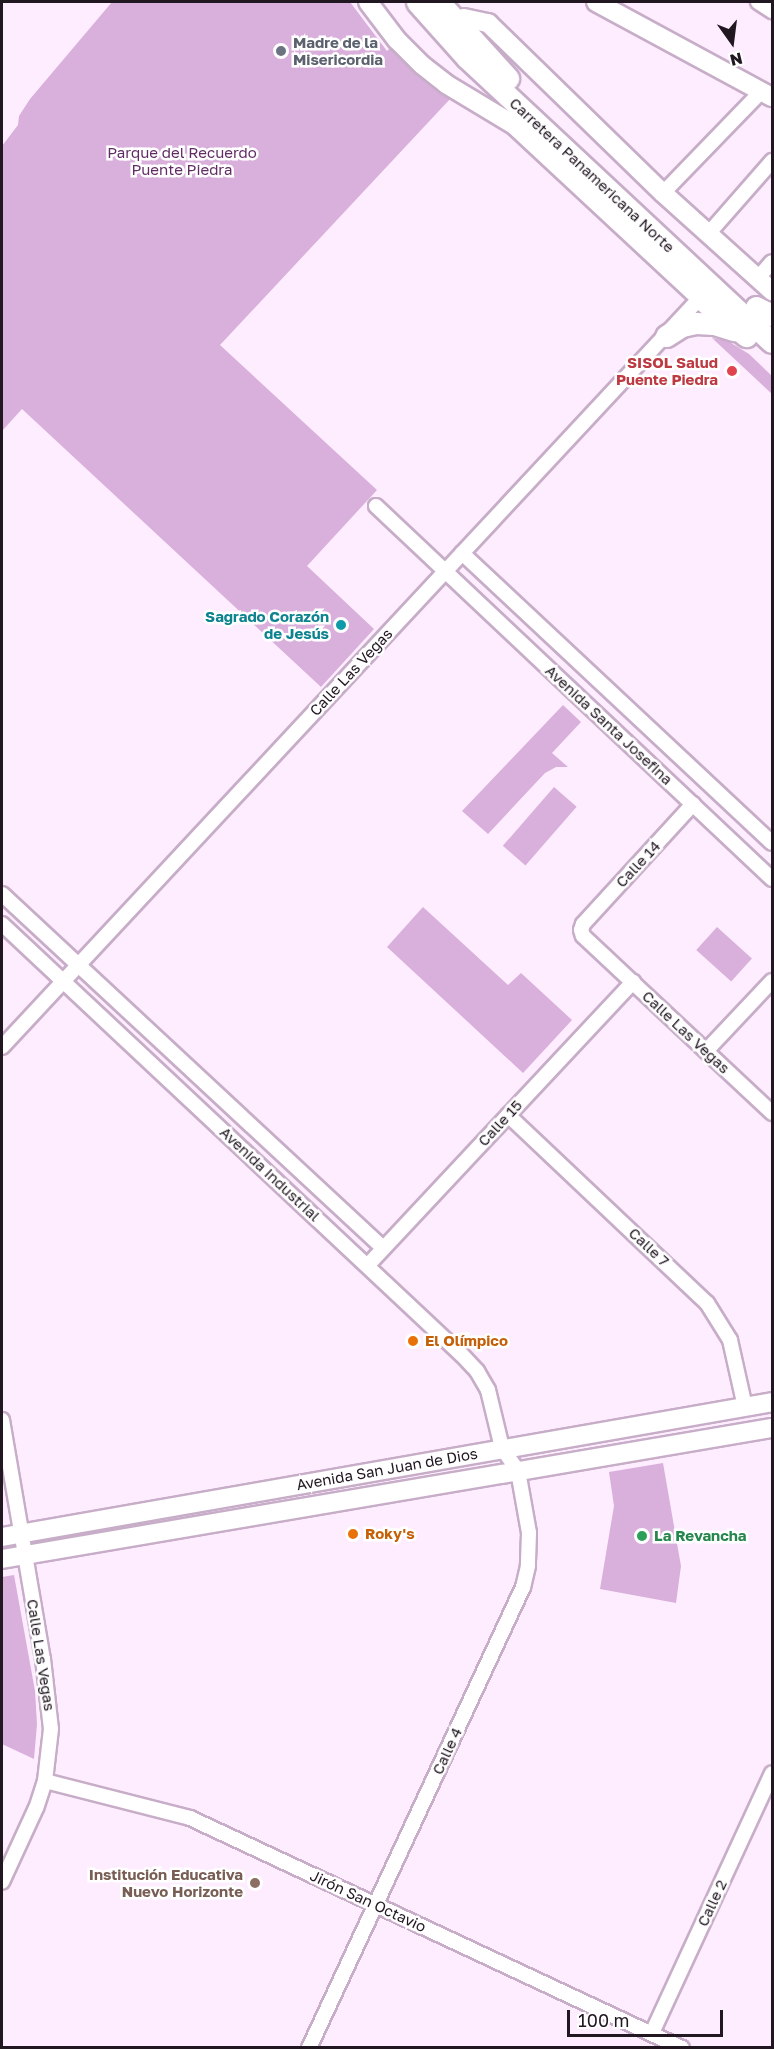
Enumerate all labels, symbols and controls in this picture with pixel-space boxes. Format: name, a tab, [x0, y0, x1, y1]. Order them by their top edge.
north arrow	[702, 12, 762, 72]
place label: Madre de la Misericordia	[293, 33, 383, 68]
marker: Madre de la Misericordia	[274, 44, 288, 58]
text: N	[728, 48, 745, 71]
street label: Carretera Panamericana Norte	[506, 94, 678, 256]
park label: Parque del Recuerdo Puente Piedra	[107, 143, 257, 178]
place label: SISOL Salud Puente Piedra	[616, 353, 718, 388]
marker: SISOL Salud Puente Piedra	[723, 362, 741, 380]
place label: Sagrado Corazón de Jesús	[205, 607, 329, 642]
marker: Sagrado Corazón de Jesús	[334, 618, 348, 632]
street label: Calle Las Vegas	[306, 625, 396, 719]
street label: Avenida Santa Josefina	[542, 661, 676, 789]
street label: Calle 14	[612, 837, 664, 891]
street label: Calle Las Vegas	[639, 987, 733, 1077]
street label: Calle 15	[474, 1096, 526, 1150]
street label: Avenida Industrial	[216, 1123, 324, 1225]
street label: Calle 7	[625, 1224, 673, 1270]
place label: El Olímpico	[425, 1332, 508, 1350]
marker: El Olímpico	[406, 1334, 420, 1348]
street label: Avenida San Juan de Dios	[295, 1444, 479, 1494]
place label: Roky's	[365, 1525, 415, 1543]
marker: Roky's	[346, 1527, 360, 1541]
place label: La Revancha	[654, 1527, 747, 1545]
marker: La Revancha	[635, 1529, 649, 1543]
street label: Calle Las Vegas	[23, 1598, 59, 1712]
street label: Calle 4	[428, 1725, 466, 1777]
place label: Institución Educativa Nuevo Horizonte	[89, 1865, 243, 1900]
street label: Jirón San Octavio	[307, 1866, 429, 1936]
marker: Institución Educativa Nuevo Horizonte	[248, 1876, 262, 1890]
street label: Calle 2	[693, 1877, 731, 1929]
scale bar	[570, 1998, 726, 2036]
text: 100 m	[578, 2009, 629, 2031]

